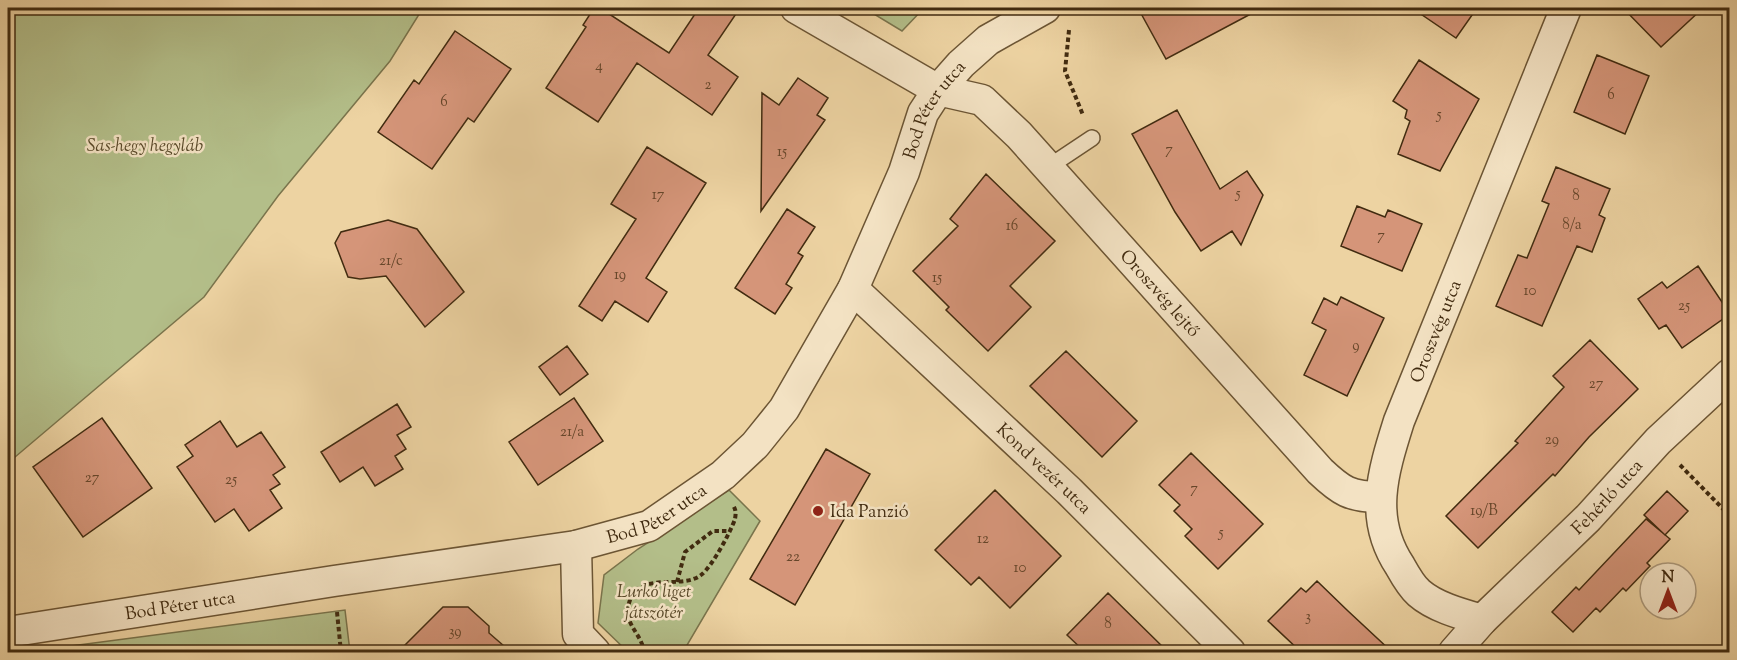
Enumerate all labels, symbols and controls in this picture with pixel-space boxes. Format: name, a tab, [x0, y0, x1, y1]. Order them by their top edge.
house number: 4	[595, 56, 603, 77]
street label: Bod Péter utca	[898, 56, 973, 163]
house number: 2	[704, 75, 712, 96]
house number: 6	[1607, 85, 1615, 106]
house number: 6	[440, 92, 448, 113]
house number: 5	[1435, 105, 1442, 126]
park label: Sas-hegy hegyláb	[87, 134, 203, 160]
house number: 7	[1165, 140, 1173, 161]
house number: 15	[777, 142, 787, 163]
house number: 5	[1234, 184, 1241, 205]
house number: 17	[652, 185, 665, 206]
house number: 8	[1572, 186, 1580, 207]
house number: 8/a	[1562, 215, 1582, 236]
house number: 16	[1006, 216, 1018, 237]
house number: 7	[1377, 226, 1385, 247]
street label: Oroszvég lejtő	[1113, 245, 1205, 344]
house number: 21/c	[379, 251, 403, 272]
house number: 19	[614, 265, 626, 286]
house number: 15	[932, 268, 942, 289]
street label: Oroszvég utca	[1405, 277, 1470, 387]
house number: 10	[1524, 281, 1537, 302]
house number: 25	[1678, 296, 1690, 317]
house number: 9	[1352, 336, 1360, 357]
house number: 27	[1589, 374, 1604, 395]
street label: Kond vezér utca	[989, 418, 1096, 521]
house number: 21/a	[560, 422, 584, 443]
house number: 29	[1545, 430, 1559, 451]
street label: Fehérló utca	[1567, 454, 1650, 542]
house number: 27	[85, 468, 100, 489]
house number: 25	[225, 470, 237, 491]
street label: Bod Péter utca	[604, 479, 713, 552]
house number: 7	[1190, 479, 1198, 500]
place label: Ida Panzió	[830, 500, 909, 526]
house number: 19/B	[1470, 501, 1498, 522]
marker: Ida Panzió	[811, 504, 825, 518]
house number: 5	[1217, 523, 1224, 544]
house number: 12	[977, 529, 989, 550]
house number: 22	[786, 547, 800, 568]
house number: 10	[1014, 558, 1027, 579]
north arrow	[1638, 561, 1698, 621]
text: N	[1662, 567, 1675, 590]
park label: Lurkó liget játszótér	[617, 580, 692, 627]
street label: Bod Péter utca	[123, 586, 237, 629]
house number: 3	[1305, 607, 1311, 628]
house number: 8	[1104, 614, 1112, 635]
house number: 39	[448, 622, 462, 643]

